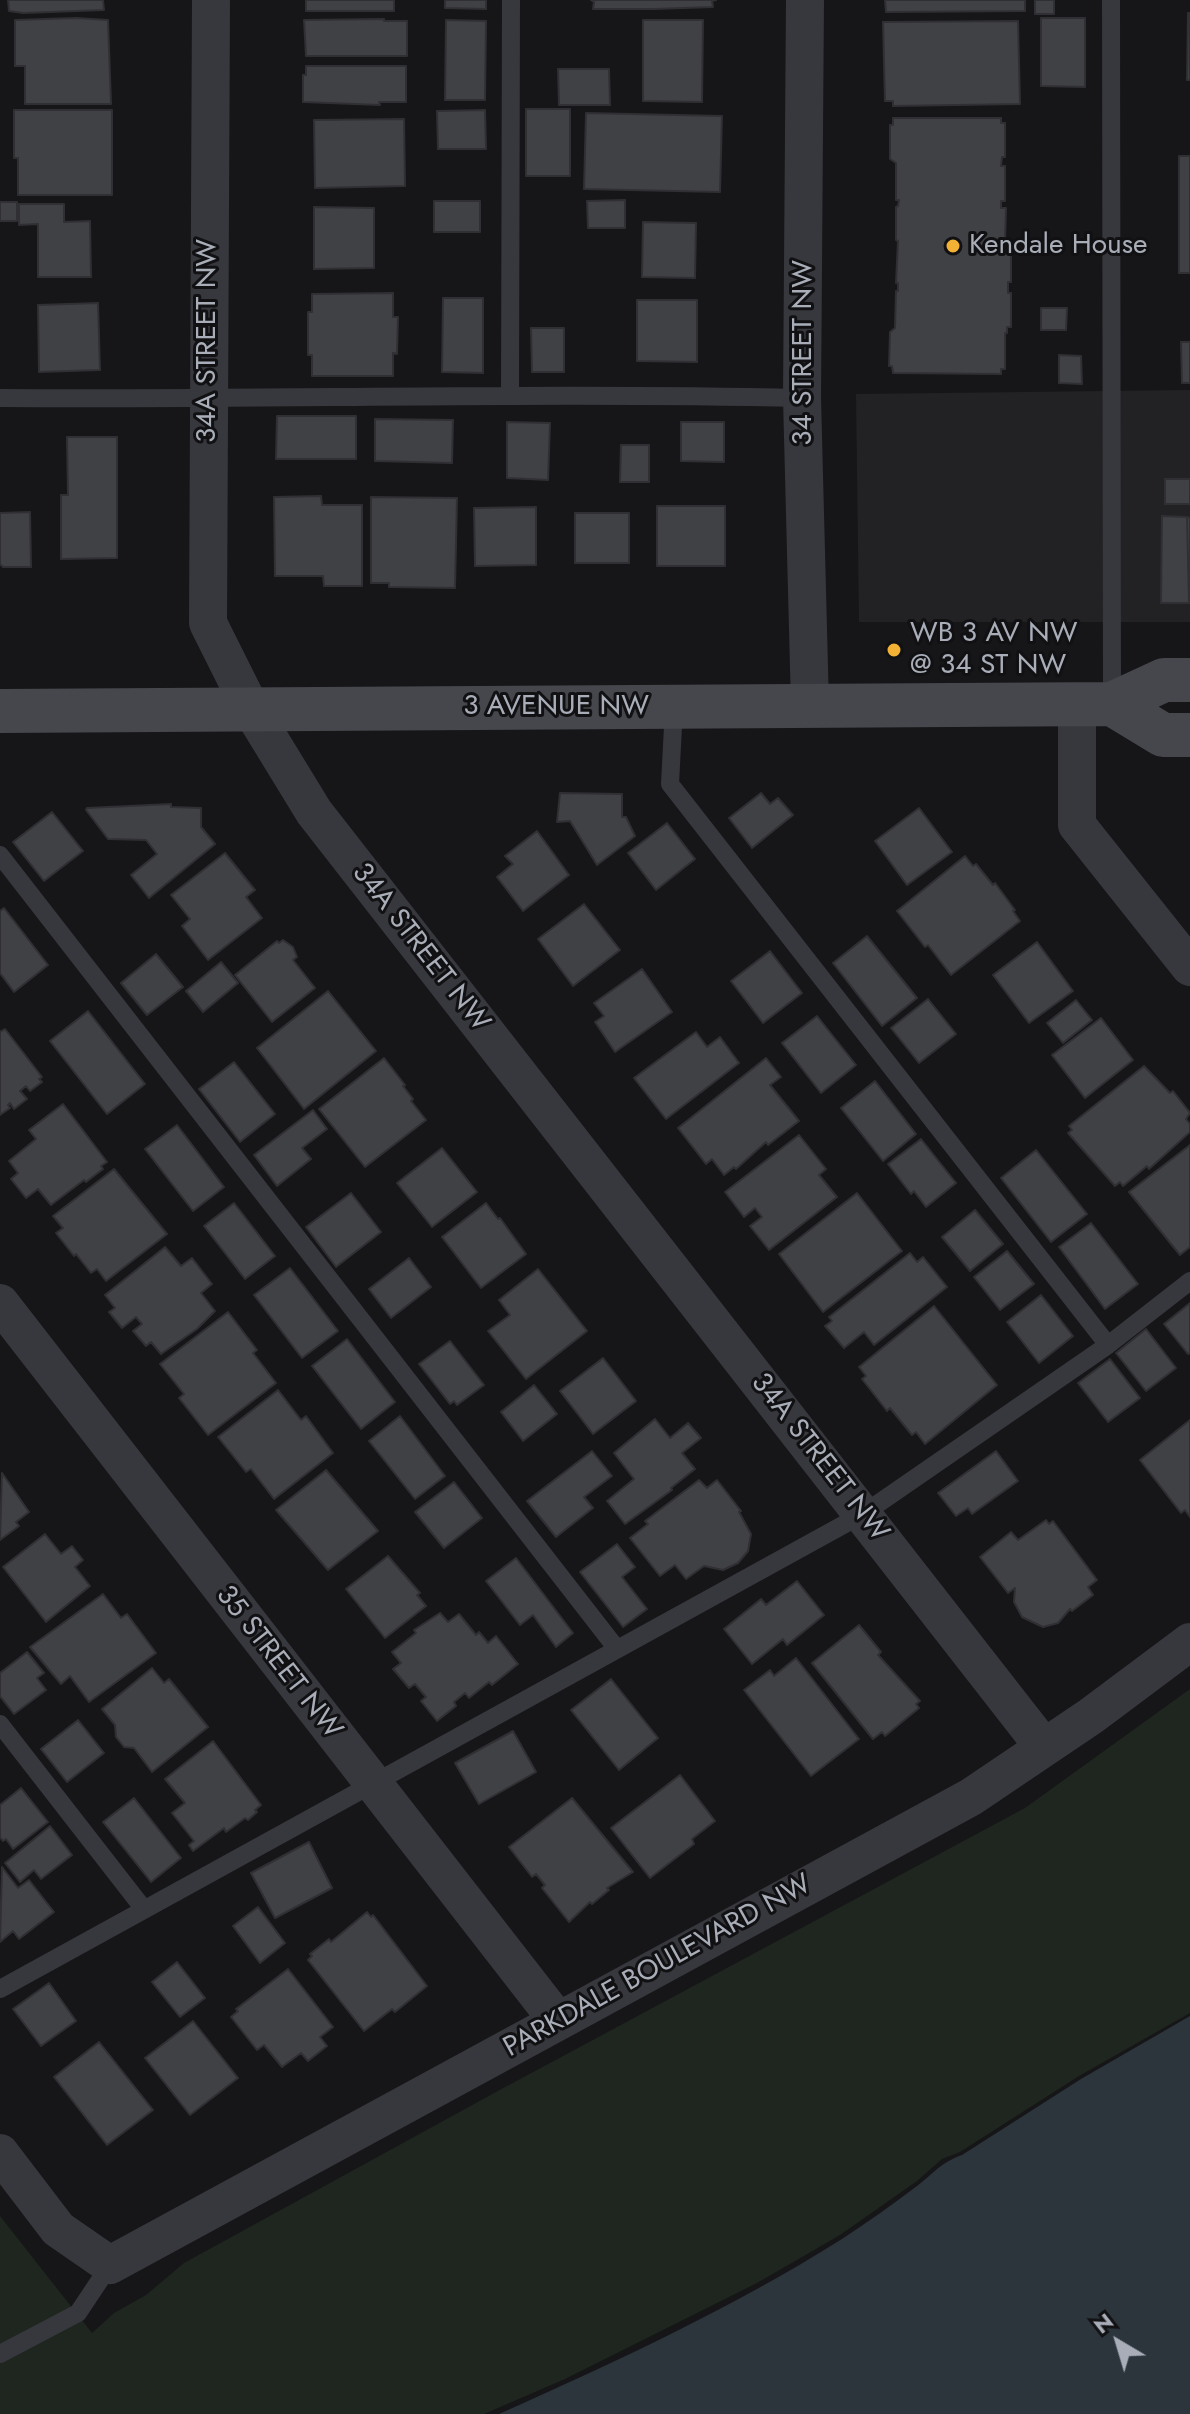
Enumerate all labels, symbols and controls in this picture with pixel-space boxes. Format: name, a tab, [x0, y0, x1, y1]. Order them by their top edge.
place label: Kendale House	[969, 229, 1147, 263]
marker: Kendale House	[944, 237, 962, 255]
street label: 34A STREET NW	[191, 239, 225, 443]
street label: 34 STREET NW	[787, 260, 821, 446]
place label: WB 3 AV NW @ 34 ST NW	[910, 617, 1077, 683]
marker: WB 3 AV NW @ 34 ST NW	[885, 641, 903, 659]
street label: 3 AVENUE NW	[463, 690, 649, 724]
street label: 34A STREET NW	[344, 857, 496, 1039]
street label: 34A STREET NW	[743, 1367, 895, 1549]
street label: 35 STREET NW	[208, 1580, 348, 1746]
street label: PARKDALE BOULEVARD NW	[498, 1868, 818, 2066]
north arrow	[1078, 2302, 1158, 2382]
text: N	[1086, 2305, 1120, 2341]

